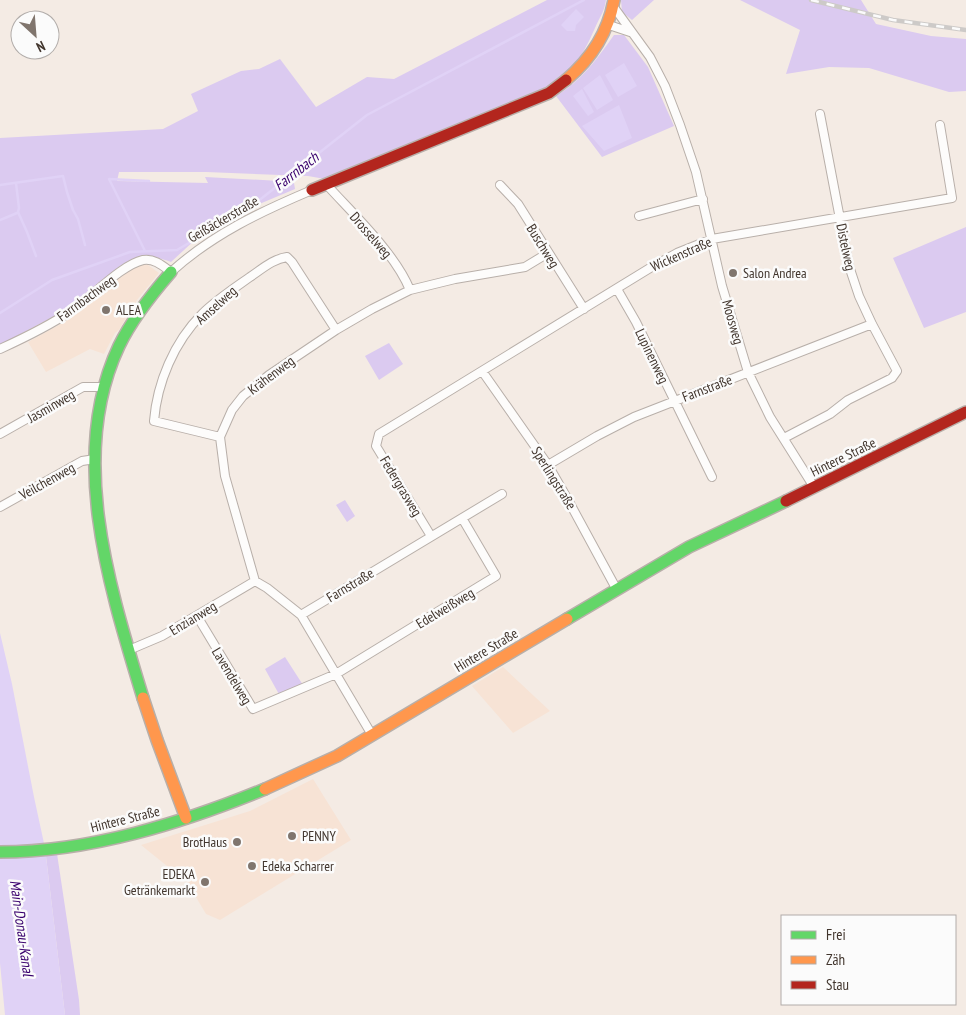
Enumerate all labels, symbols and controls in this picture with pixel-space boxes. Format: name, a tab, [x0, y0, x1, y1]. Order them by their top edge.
north arrow	[10, 10, 60, 60]
text: N	[33, 37, 48, 56]
water label: Farrnbach	[270, 147, 323, 194]
street label: Geißäckerstraße	[184, 191, 262, 246]
street label: Drosselweg	[346, 208, 396, 262]
street label: Buschweg	[523, 221, 563, 271]
street label: Distelweg	[832, 222, 860, 272]
street label: Wickenstraße	[648, 232, 715, 276]
place label: Salon Andrea	[743, 264, 807, 282]
marker: Salon Andrea	[727, 267, 739, 279]
street label: Farrnbachweg	[53, 271, 119, 325]
street label: Amselweg	[192, 282, 240, 328]
street label: Moosweg	[718, 298, 748, 346]
place label: ALEA	[116, 301, 141, 319]
marker: ALEA	[100, 304, 112, 316]
street label: Lupinenweg	[631, 326, 673, 386]
street label: Krähenweg	[244, 352, 298, 398]
street label: Farnstraße	[680, 370, 735, 406]
street label: Jasminweg	[23, 385, 78, 427]
street label: Hintere Straße	[807, 433, 879, 481]
street label: Sperlingstraße	[528, 443, 581, 513]
street label: Federgrasweg	[376, 453, 426, 519]
street label: Veilchenweg	[15, 458, 78, 504]
street label: Farnstraße	[323, 564, 377, 606]
street label: Edelweißweg	[413, 584, 477, 632]
street label: Enzianweg	[166, 597, 220, 639]
street label: Hintere Straße	[451, 624, 521, 676]
street label: Lavendelweg	[208, 644, 256, 708]
street label: Hintere Straße	[89, 802, 162, 836]
place label: PENNY	[302, 827, 336, 845]
marker: PENNY	[286, 830, 298, 842]
place label: BrotHaus	[183, 833, 227, 851]
marker: BrotHaus	[231, 836, 243, 848]
place label: Edeka Scharrer	[262, 857, 334, 875]
marker: Edeka Scharrer	[246, 860, 258, 872]
place label: EDEKA Getränkemarkt	[124, 865, 195, 899]
marker: EDEKA Getränkemarkt	[199, 876, 211, 888]
water label: Main-Donau-Kanal	[6, 879, 38, 979]
legend	[781, 915, 956, 1005]
text: Frei	[826, 925, 846, 944]
text: Zäh	[826, 950, 845, 969]
text: Stau	[826, 975, 849, 994]

